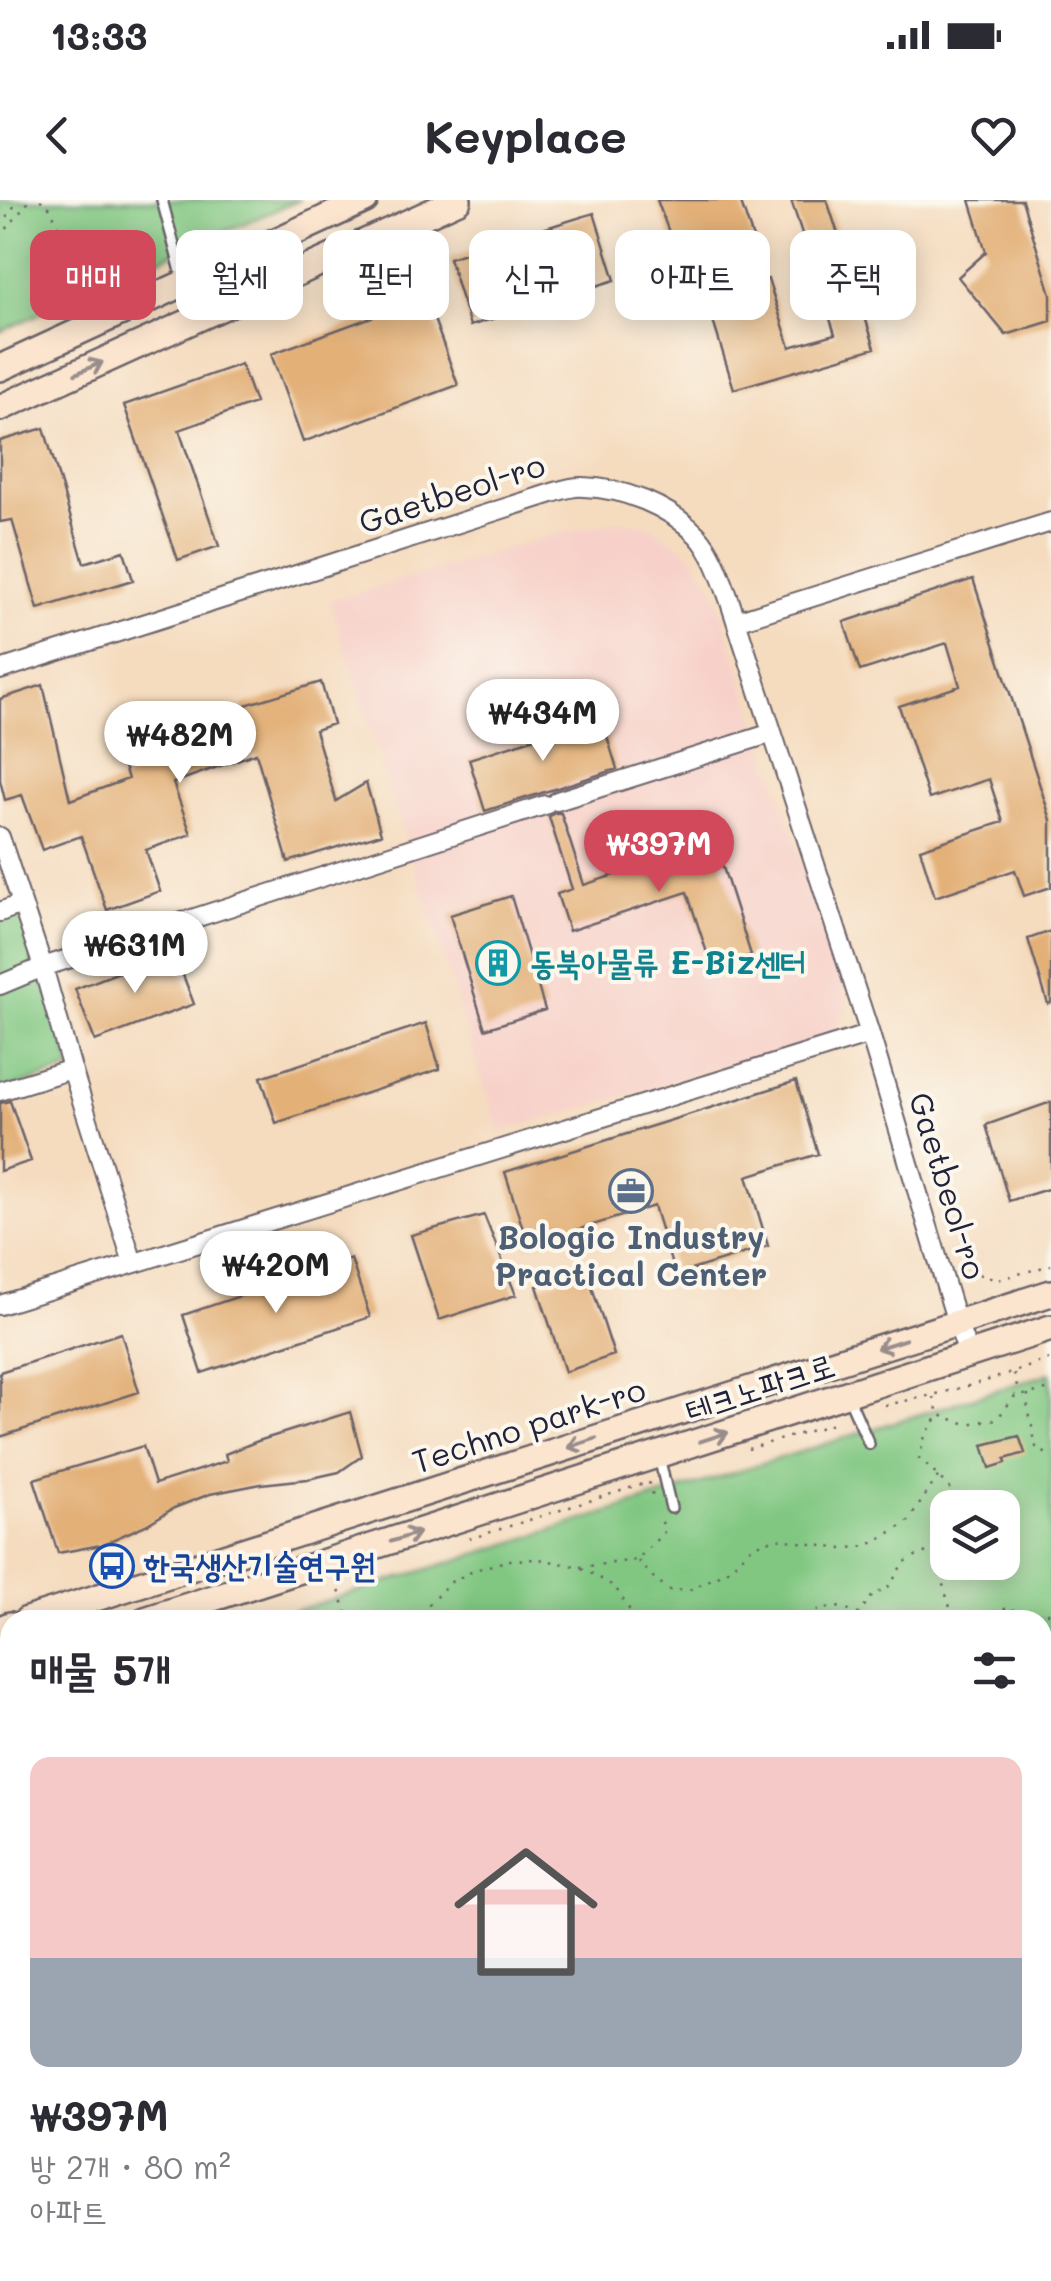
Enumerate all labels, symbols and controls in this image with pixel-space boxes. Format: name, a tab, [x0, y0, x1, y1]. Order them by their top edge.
text: 13:33	[50, 10, 147, 60]
text: Keyplace	[424, 106, 627, 164]
icon: back	[30, 108, 85, 163]
icon: heart	[966, 108, 1021, 163]
chip: 매매	[30, 230, 156, 320]
chip: 월세	[176, 230, 303, 320]
chip: 필터	[323, 230, 449, 320]
chip: 신규	[469, 230, 595, 320]
chip: 아파트	[615, 230, 770, 320]
chip: 주택	[790, 230, 916, 320]
one-way arrow	[73, 358, 104, 376]
street label: Gaetbeol-ro	[353, 442, 550, 542]
pin: ₩434M	[473, 679, 613, 764]
text: ₩434M	[488, 690, 598, 732]
pin: ₩482M	[110, 701, 250, 786]
text: ₩482M	[126, 712, 234, 754]
pin: ₩397M	[589, 810, 729, 895]
text: ₩397M	[606, 821, 712, 863]
pin: ₩631M	[65, 911, 205, 996]
text: ₩631M	[84, 922, 186, 964]
building icon: 동북아물류 E-Biz센터	[475, 940, 521, 986]
place label: 동북아물류 E-Biz센터	[530, 940, 806, 982]
street label: Gaetbeol-ro	[901, 1087, 997, 1284]
office icon: Bologic Industry Practical Center	[608, 1168, 654, 1214]
place label: Bologic Industry Practical Center	[495, 1215, 767, 1294]
pin: ₩420M	[206, 1231, 346, 1316]
text: ₩420M	[222, 1242, 330, 1284]
one-way arrow	[876, 1337, 908, 1355]
street label: 테크노파크로	[679, 1342, 839, 1430]
street label: Techno park-ro	[406, 1367, 650, 1482]
one-way arrow	[698, 1427, 730, 1445]
one-way arrow	[566, 1435, 598, 1453]
map controls	[930, 1490, 1020, 1580]
button: layers	[930, 1490, 1020, 1580]
one-way arrow	[389, 1526, 420, 1544]
bus stop icon: 한국생산기술연구원	[89, 1543, 135, 1589]
place label: 한국생산기술연구원	[143, 1543, 376, 1585]
text: 매물 5개	[30, 1641, 171, 1696]
icon: filters	[967, 1643, 1022, 1698]
icon: home	[436, 1822, 616, 2002]
text: ₩397M	[30, 2087, 169, 2142]
text: 방 2개 · 80 m²	[30, 2145, 231, 2187]
text: 아파트	[30, 2189, 107, 2231]

